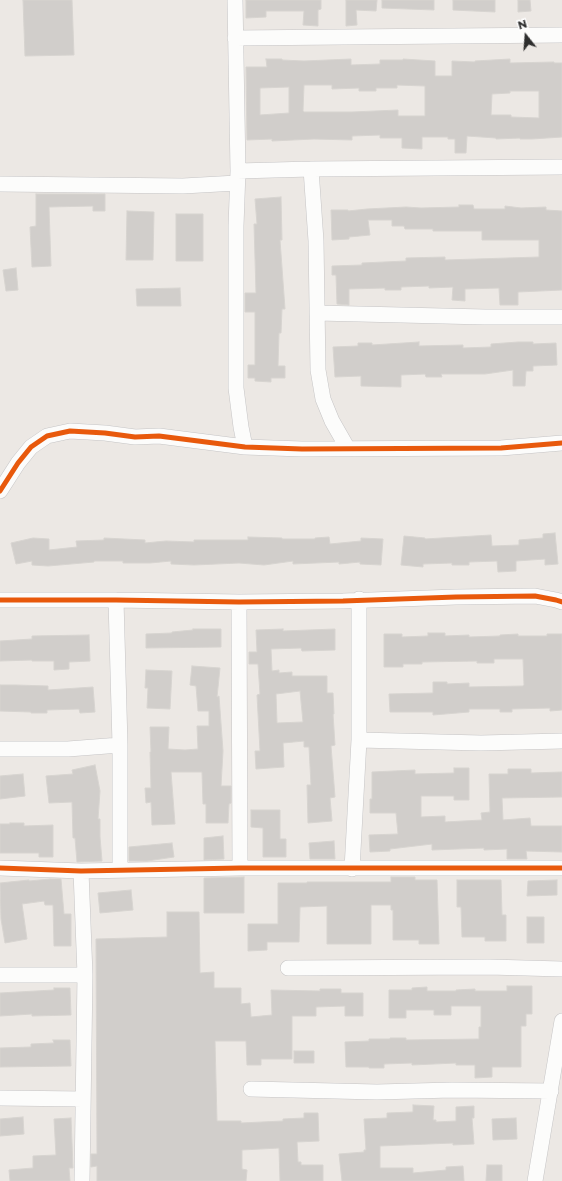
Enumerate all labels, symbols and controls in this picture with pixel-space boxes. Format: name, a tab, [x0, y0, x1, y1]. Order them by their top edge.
north arrow	[506, 16, 546, 56]
text: N	[516, 17, 529, 33]

